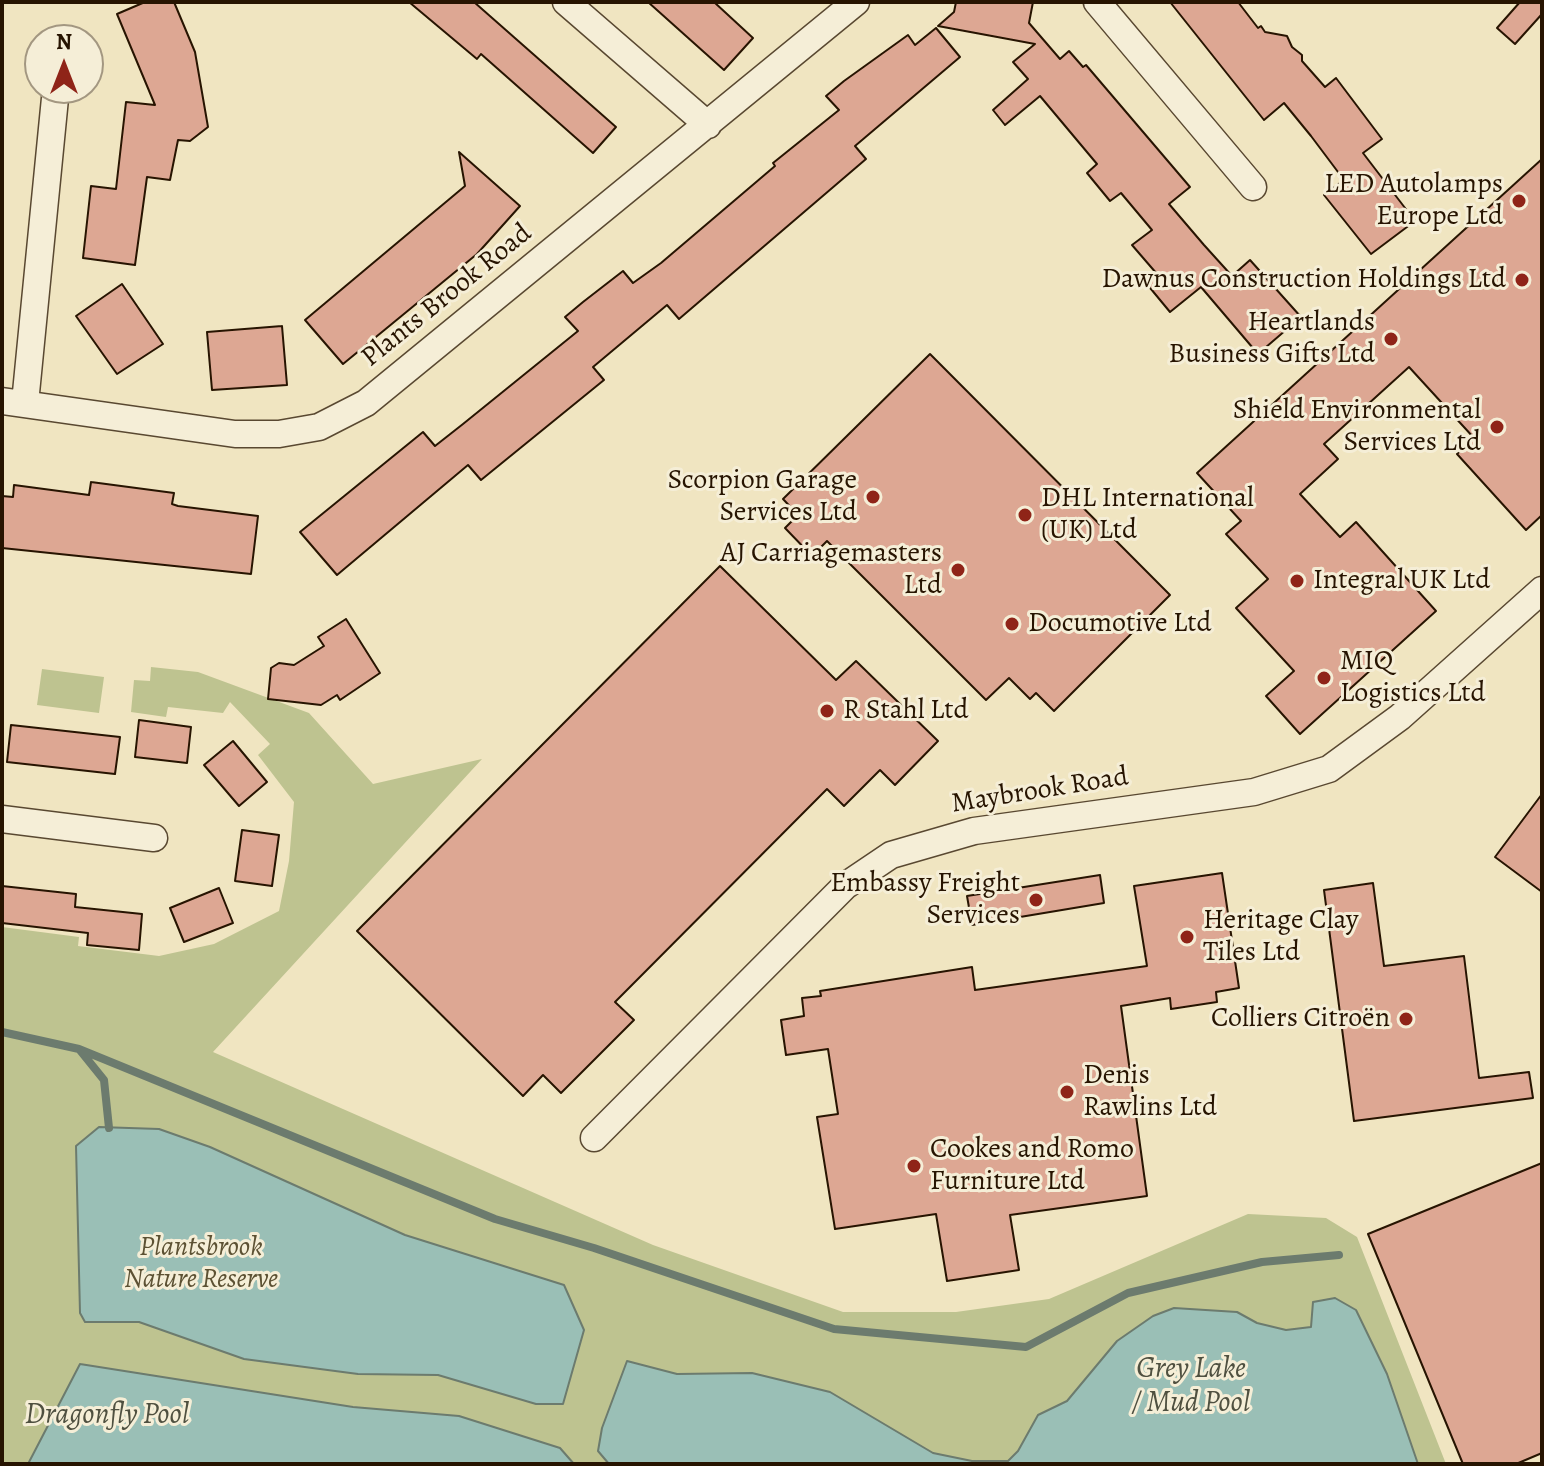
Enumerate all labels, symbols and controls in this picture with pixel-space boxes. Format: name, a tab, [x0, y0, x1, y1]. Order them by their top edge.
north arrow	[24, 24, 104, 104]
text: N	[56, 27, 72, 57]
place label: LED Autolamps Europe Ltd	[1324, 168, 1503, 234]
marker: LED Autolamps Europe Ltd	[1510, 192, 1528, 210]
street label: Plants Brook Road	[355, 217, 539, 375]
place label: Dawnus Construction Holdings Ltd	[1101, 263, 1506, 297]
marker: Dawnus Construction Holdings Ltd	[1513, 271, 1531, 289]
place label: Heartlands Business Gifts Ltd	[1169, 306, 1375, 372]
marker: Heartlands Business Gifts Ltd	[1382, 330, 1400, 348]
place label: Shield Environmental Services Ltd	[1233, 394, 1481, 460]
marker: Shield Environmental Services Ltd	[1488, 418, 1506, 436]
place label: Scorpion Garage Services Ltd	[668, 464, 857, 530]
place label: DHL International (UK) Ltd	[1041, 482, 1254, 548]
marker: Scorpion Garage Services Ltd	[864, 488, 882, 506]
marker: DHL International (UK) Ltd	[1016, 506, 1034, 524]
place label: AJ Carriagemasters Ltd	[720, 537, 942, 603]
marker: AJ Carriagemasters Ltd	[949, 561, 967, 579]
place label: Integral UK Ltd	[1313, 564, 1490, 598]
marker: Integral UK Ltd	[1288, 572, 1306, 590]
place label: Documotive Ltd	[1028, 607, 1212, 641]
marker: Documotive Ltd	[1003, 615, 1021, 633]
place label: MIQ Logistics Ltd	[1340, 645, 1486, 711]
marker: MIQ Logistics Ltd	[1315, 669, 1333, 687]
place label: R Stahl Ltd	[843, 694, 969, 728]
marker: R Stahl Ltd	[818, 702, 836, 720]
street label: Maybrook Road	[949, 760, 1131, 822]
place label: Embassy Freight Services	[830, 867, 1020, 933]
marker: Embassy Freight Services	[1027, 891, 1045, 909]
place label: Heritage Clay Tiles Ltd	[1203, 904, 1358, 970]
marker: Heritage Clay Tiles Ltd	[1178, 928, 1196, 946]
place label: Colliers Citroën	[1211, 1002, 1390, 1036]
marker: Colliers Citroën	[1397, 1010, 1415, 1028]
place label: Denis Rawlins Ltd	[1083, 1059, 1217, 1125]
marker: Denis Rawlins Ltd	[1058, 1083, 1076, 1101]
place label: Cookes and Romo Furniture Ltd	[930, 1133, 1134, 1199]
marker: Cookes and Romo Furniture Ltd	[905, 1157, 923, 1175]
park label: Plantsbrook Nature Reserve	[124, 1231, 278, 1297]
water label: Grey Lake / Mud Pool	[1132, 1352, 1250, 1422]
water label: Dragonfly Pool	[25, 1398, 189, 1434]

